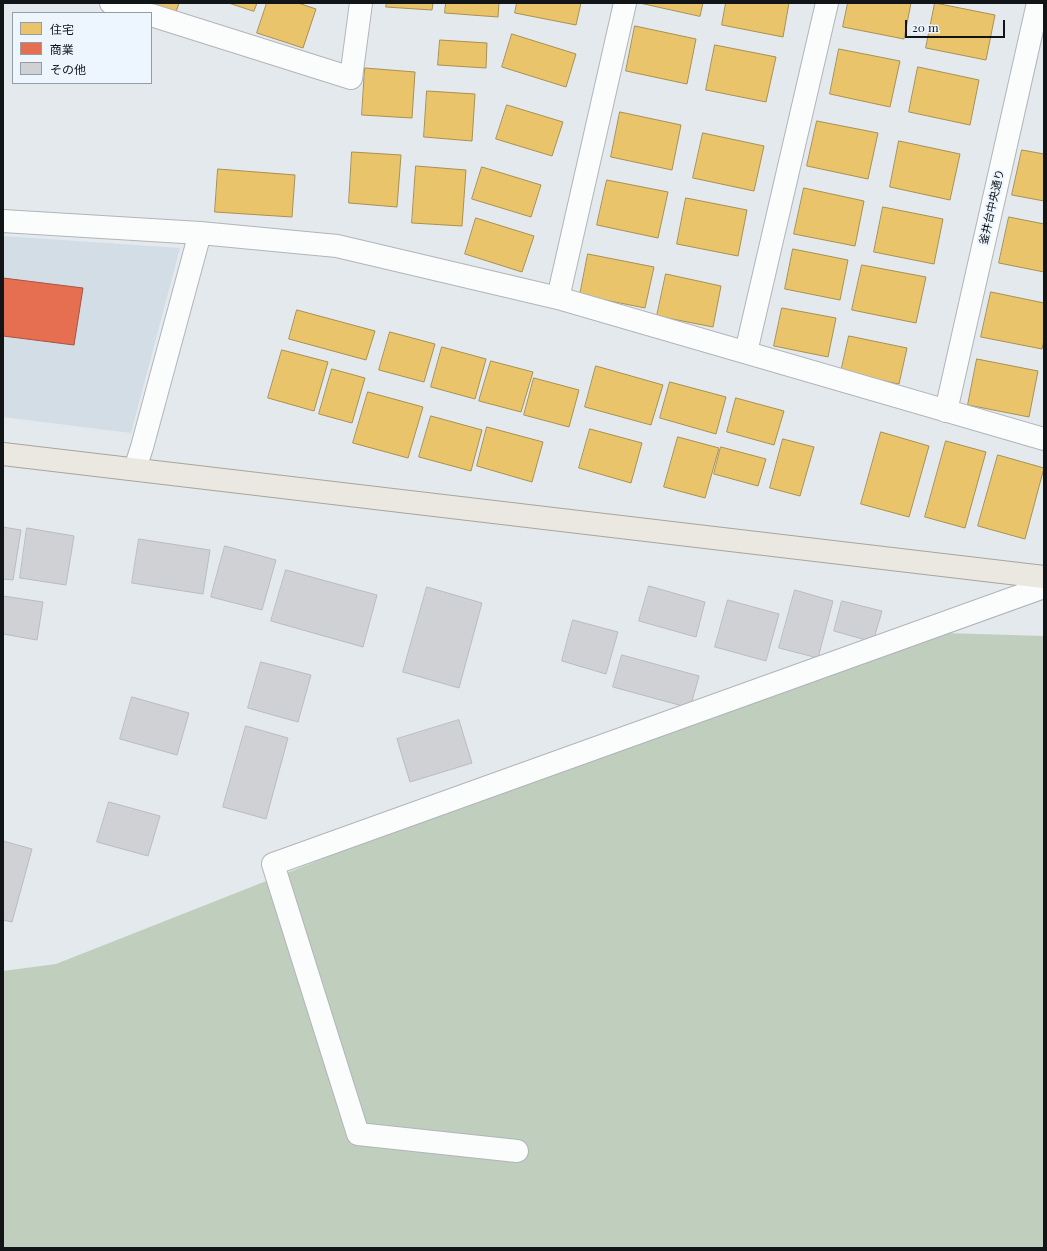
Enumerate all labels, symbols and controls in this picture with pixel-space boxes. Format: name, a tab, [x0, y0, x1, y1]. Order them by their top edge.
legend	[12, 12, 152, 84]
scale bar	[907, 12, 1007, 38]
text: 20 m	[912, 19, 939, 35]
text: 住宅	[50, 21, 74, 37]
text: 商業	[50, 41, 74, 57]
text: その他	[50, 61, 86, 77]
street label: 釜井台中央通り	[977, 168, 1007, 246]

